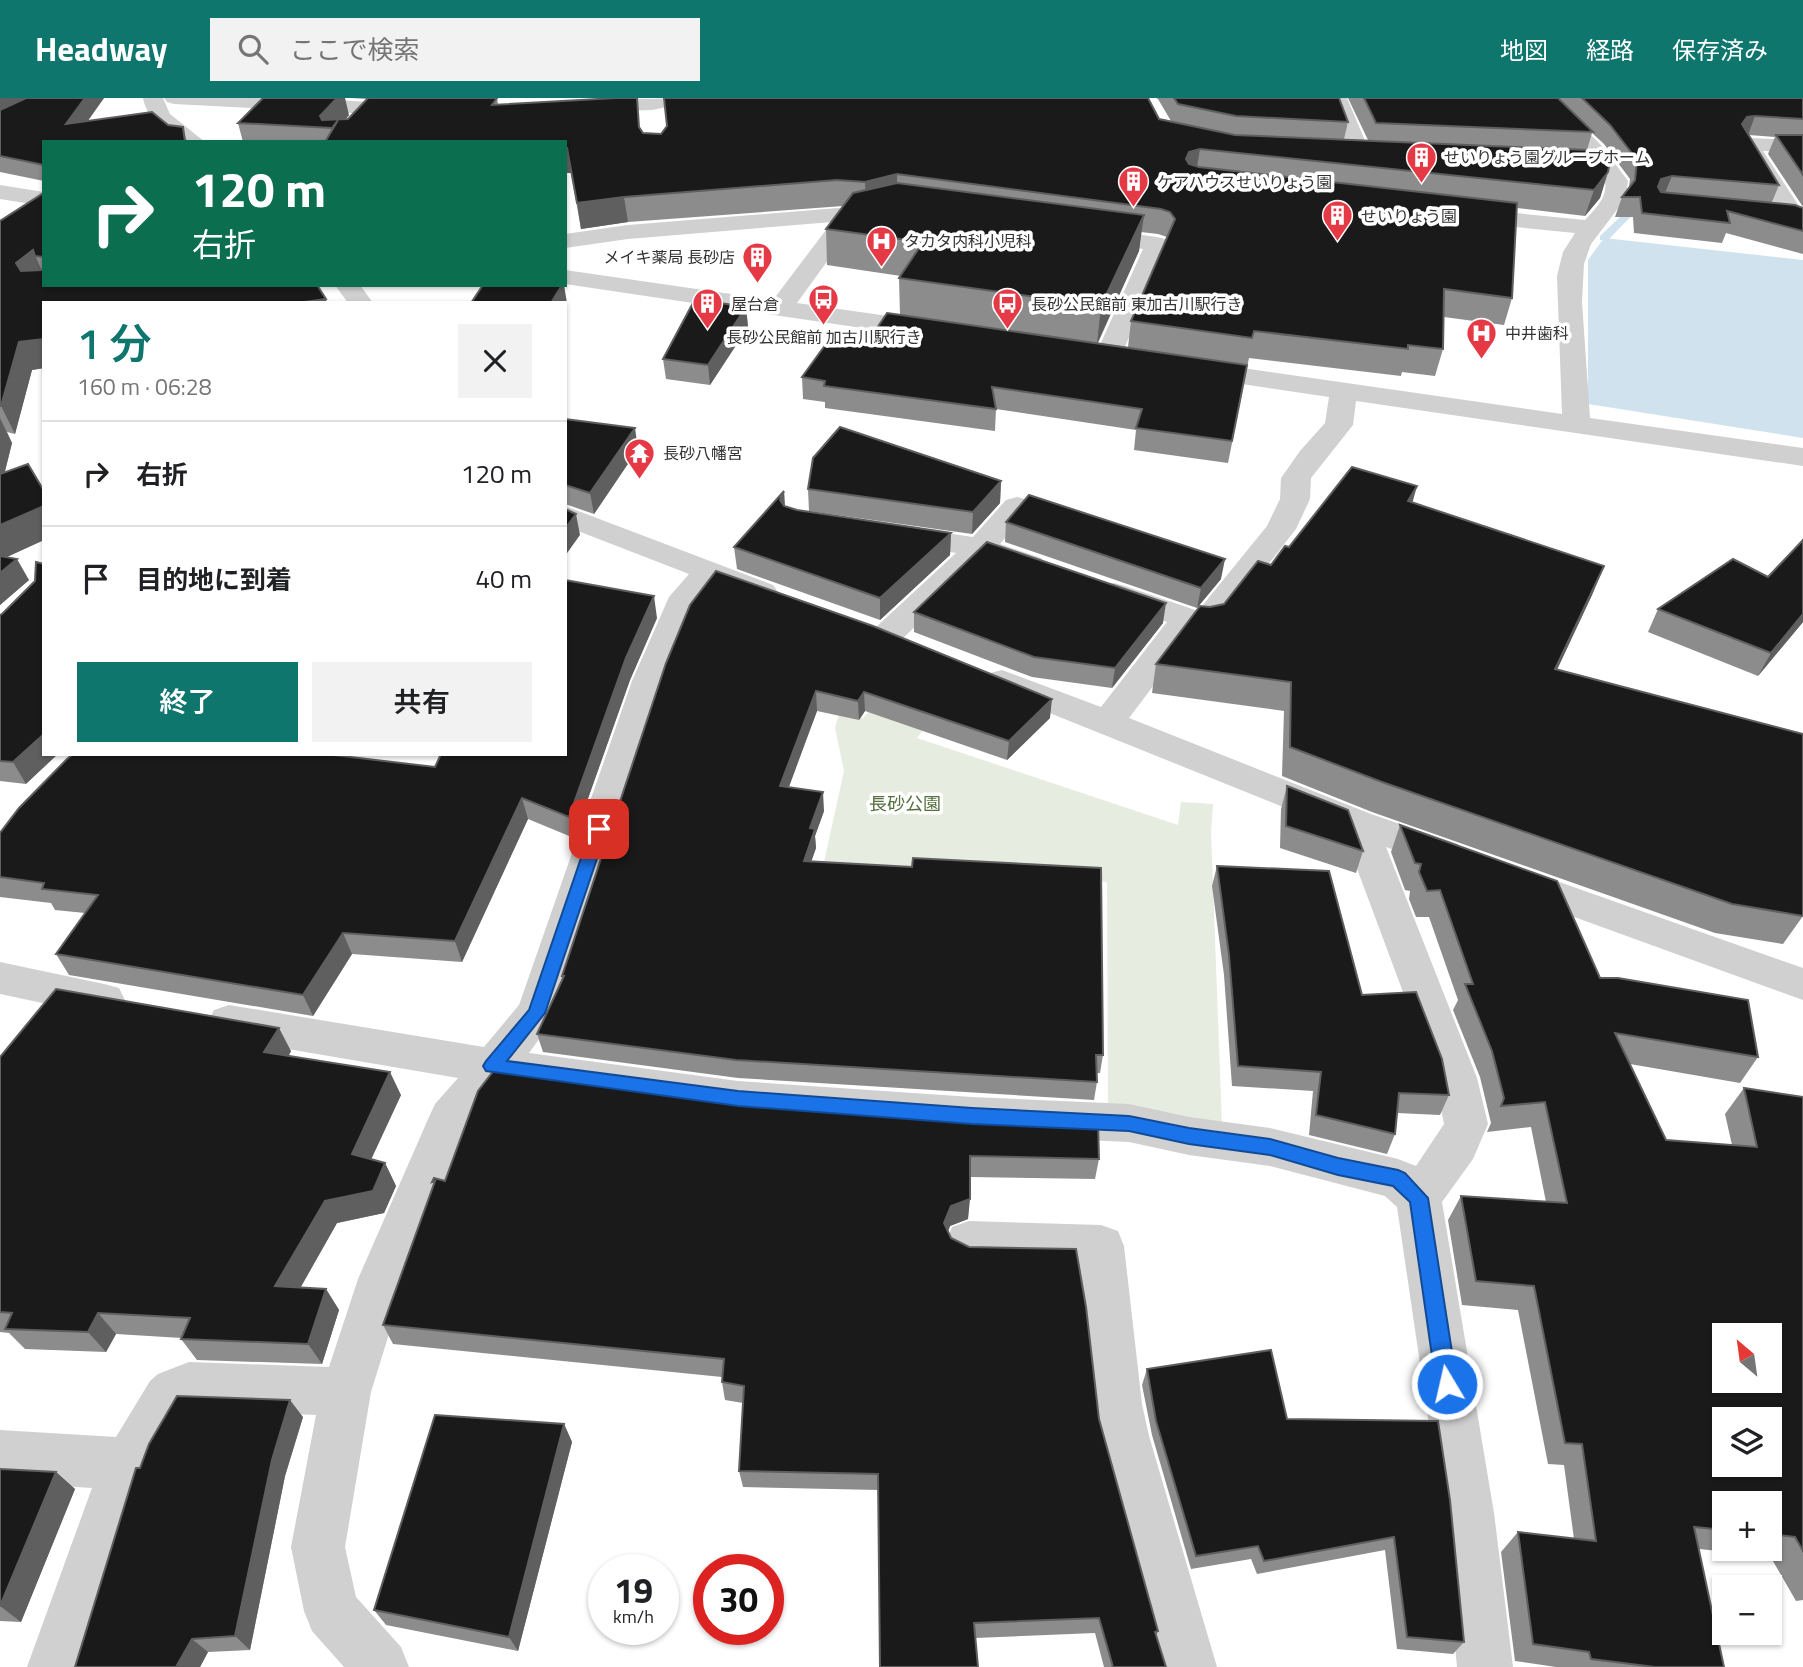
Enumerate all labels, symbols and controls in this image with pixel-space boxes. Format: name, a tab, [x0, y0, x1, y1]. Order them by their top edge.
search box	[210, 18, 700, 81]
text: Headway	[35, 24, 168, 74]
icon: search	[234, 30, 272, 68]
text: ここで検索	[290, 30, 420, 69]
text: 地図	[1500, 32, 1548, 68]
text: 経路	[1586, 32, 1634, 68]
text: 保存済み	[1672, 32, 1768, 68]
building icon: せいりょう園グループホーム	[1404, 140, 1438, 184]
place label: せいりょう園グループホーム	[1444, 145, 1651, 169]
text: 120 m	[192, 151, 326, 226]
building icon: ケアハウスせいりょう園	[1117, 165, 1151, 209]
icon: right	[77, 168, 168, 259]
place label: ケアハウスせいりょう園	[1157, 170, 1332, 194]
building icon: せいりょう園	[1321, 199, 1355, 243]
place label: せいりょう園	[1361, 204, 1457, 228]
text: 右折	[192, 220, 256, 268]
hospital icon: タカタ内科小児科	[864, 224, 898, 268]
place label: タカタ内科小児科	[904, 229, 1032, 253]
building icon: メイキ薬局 長砂店	[741, 240, 775, 284]
place label: メイキ薬局 長砂店	[603, 245, 735, 269]
bus stop icon: 長砂公民館前 加古川駅行き	[807, 283, 841, 327]
building icon: 屋台倉	[691, 287, 725, 331]
bus stop icon: 長砂公民館前 東加古川駅行き	[991, 287, 1025, 331]
place label: 屋台倉	[731, 292, 779, 316]
place label: 長砂公民館前 東加古川駅行き	[1031, 292, 1243, 316]
text: 1 分	[77, 311, 152, 375]
hospital icon: 中井歯科	[1465, 316, 1499, 360]
place label: 中井歯科	[1505, 321, 1569, 345]
button: close	[458, 324, 532, 398]
place label: 長砂公民館前 加古川駅行き	[726, 325, 922, 349]
text: 160 m · 06:28	[77, 369, 212, 404]
temple icon: 長砂八幡宮	[623, 436, 657, 480]
place label: 長砂八幡宮	[663, 441, 743, 465]
text: 120 m	[461, 454, 532, 493]
icon: right	[77, 455, 115, 493]
text: 右折	[136, 455, 188, 494]
text: 40 m	[475, 559, 532, 598]
icon: arrive	[77, 560, 115, 598]
text: 目的地に到着	[136, 560, 292, 599]
button: 終了	[77, 662, 298, 742]
button: 共有	[312, 662, 532, 742]
park label: 長砂公園	[869, 790, 941, 817]
pin	[569, 799, 629, 859]
icon: arrive	[580, 810, 618, 848]
north arrow	[1712, 1323, 1782, 1393]
map controls	[1712, 1323, 1782, 1645]
position arrow	[1410, 1347, 1484, 1421]
button: layers	[1712, 1407, 1782, 1477]
button: +	[1712, 1491, 1782, 1561]
speed limit sign: 30	[693, 1554, 784, 1645]
text: 19	[614, 1563, 653, 1617]
button: −	[1712, 1575, 1782, 1645]
text: km/h	[613, 1603, 654, 1630]

